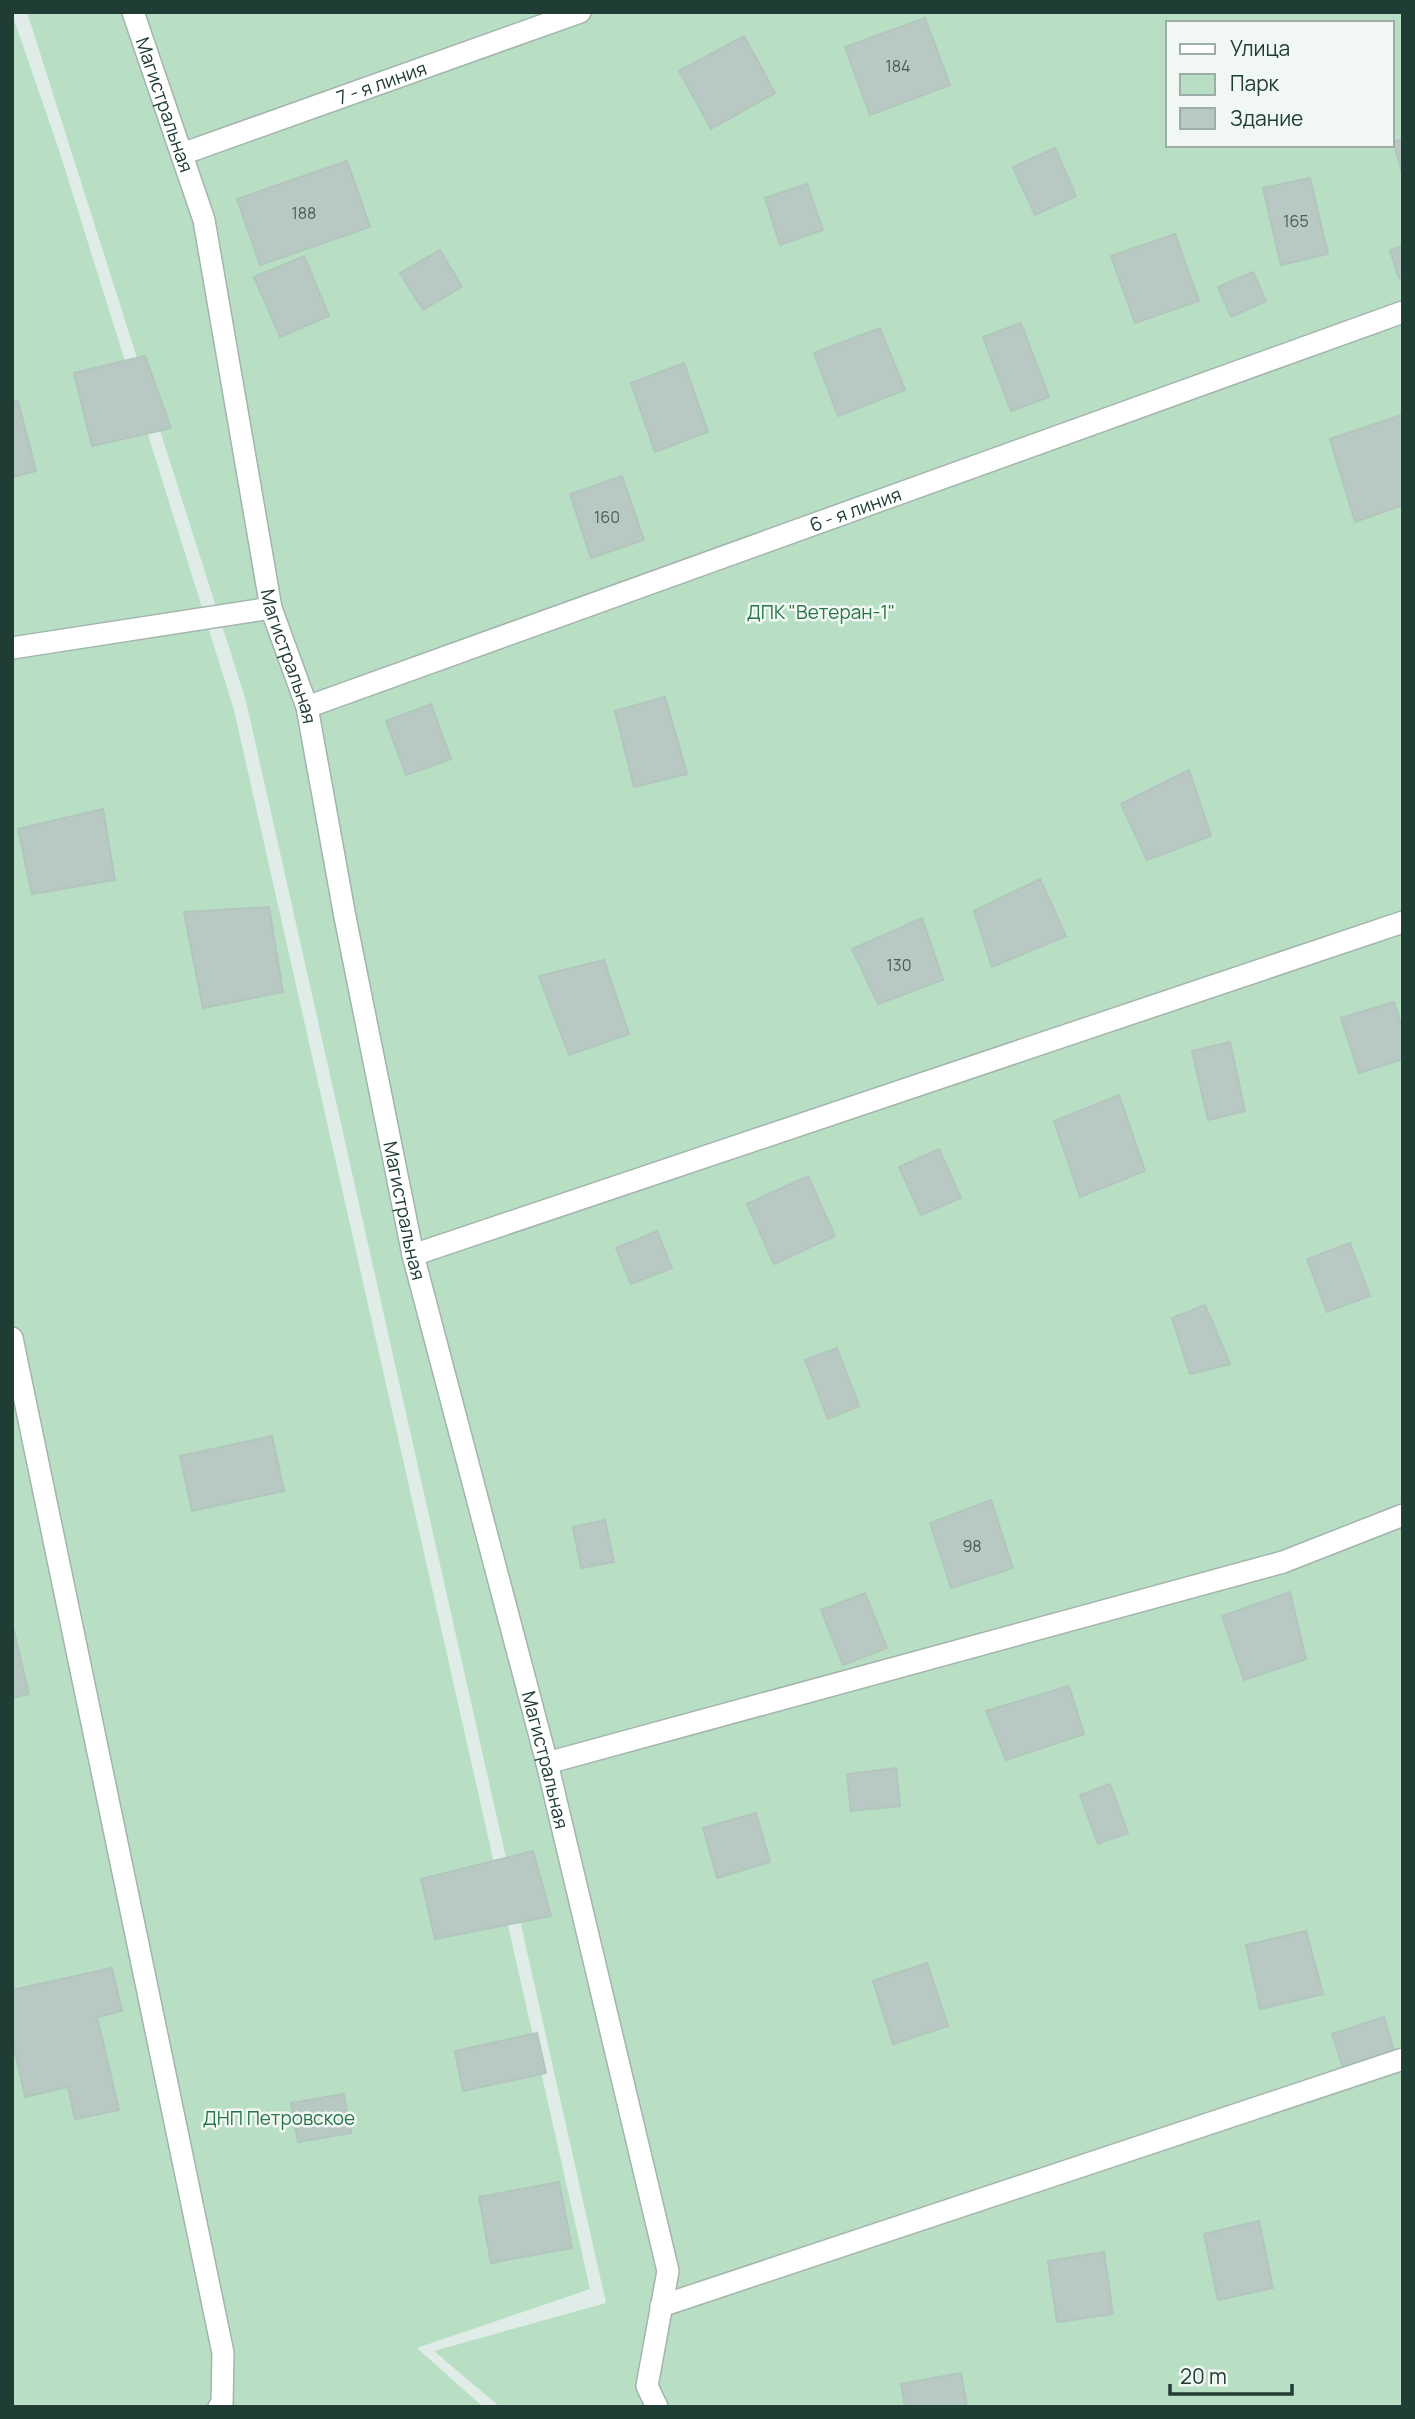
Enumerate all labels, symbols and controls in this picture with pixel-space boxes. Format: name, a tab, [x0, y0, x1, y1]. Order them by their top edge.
legend	[1166, 21, 1394, 147]
street label: Магистральная	[130, 34, 200, 176]
text: Улица	[1230, 34, 1290, 62]
street label: 7 - я линия	[333, 55, 430, 111]
house number: 184	[886, 55, 910, 77]
text: Парк	[1230, 69, 1280, 97]
text: Здание	[1230, 104, 1303, 132]
house number: 188	[292, 202, 316, 224]
house number: 165	[1283, 210, 1309, 232]
street label: 6 - я линия	[806, 481, 905, 538]
house number: 160	[594, 506, 620, 528]
street label: Магистральная	[255, 587, 323, 726]
park label: ДПК "Ветеран-1"	[747, 599, 895, 625]
house number: 130	[887, 954, 911, 976]
street label: Магистральная	[377, 1139, 432, 1283]
house number: 98	[962, 1535, 982, 1557]
street label: Магистральная	[516, 1688, 575, 1831]
park label: ДНП Петровское	[203, 2105, 355, 2131]
scale bar	[1170, 2352, 1292, 2396]
text: 20 m	[1180, 2362, 1227, 2390]

